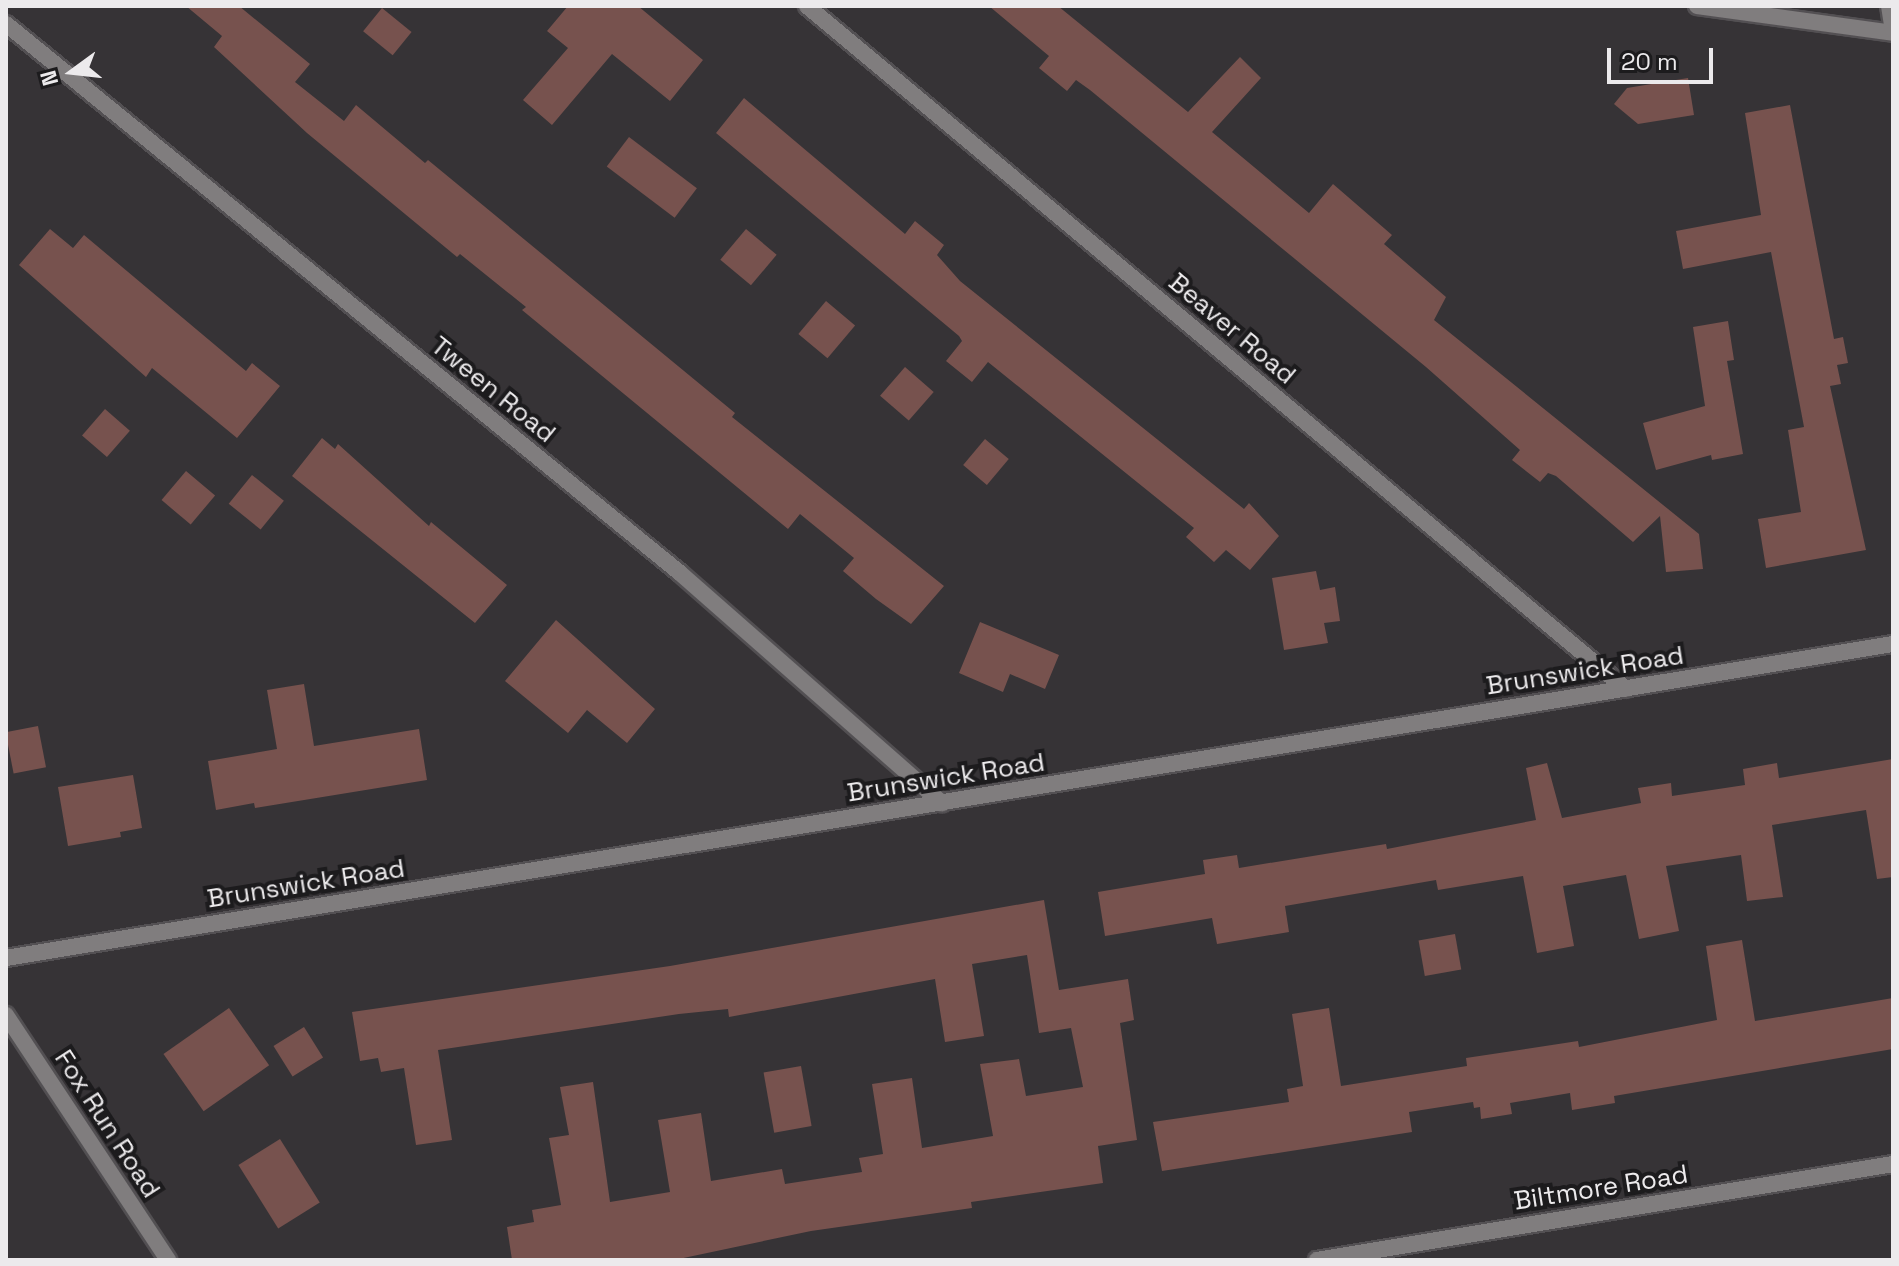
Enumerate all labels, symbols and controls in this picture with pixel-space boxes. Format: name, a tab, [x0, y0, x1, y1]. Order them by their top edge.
north arrow	[32, 32, 112, 112]
scale bar	[1611, 32, 1717, 82]
text: 20 m	[1621, 46, 1678, 77]
text: N	[33, 67, 64, 89]
street label: Beaver Road	[1162, 267, 1302, 391]
street label: Tween Road	[424, 330, 562, 450]
street label: Brunswick Road	[1484, 640, 1686, 702]
street label: Brunswick Road	[845, 747, 1047, 809]
street label: Brunswick Road	[205, 853, 407, 915]
street label: Fox Run Road	[48, 1044, 166, 1204]
street label: Biltmore Road	[1512, 1159, 1690, 1217]

